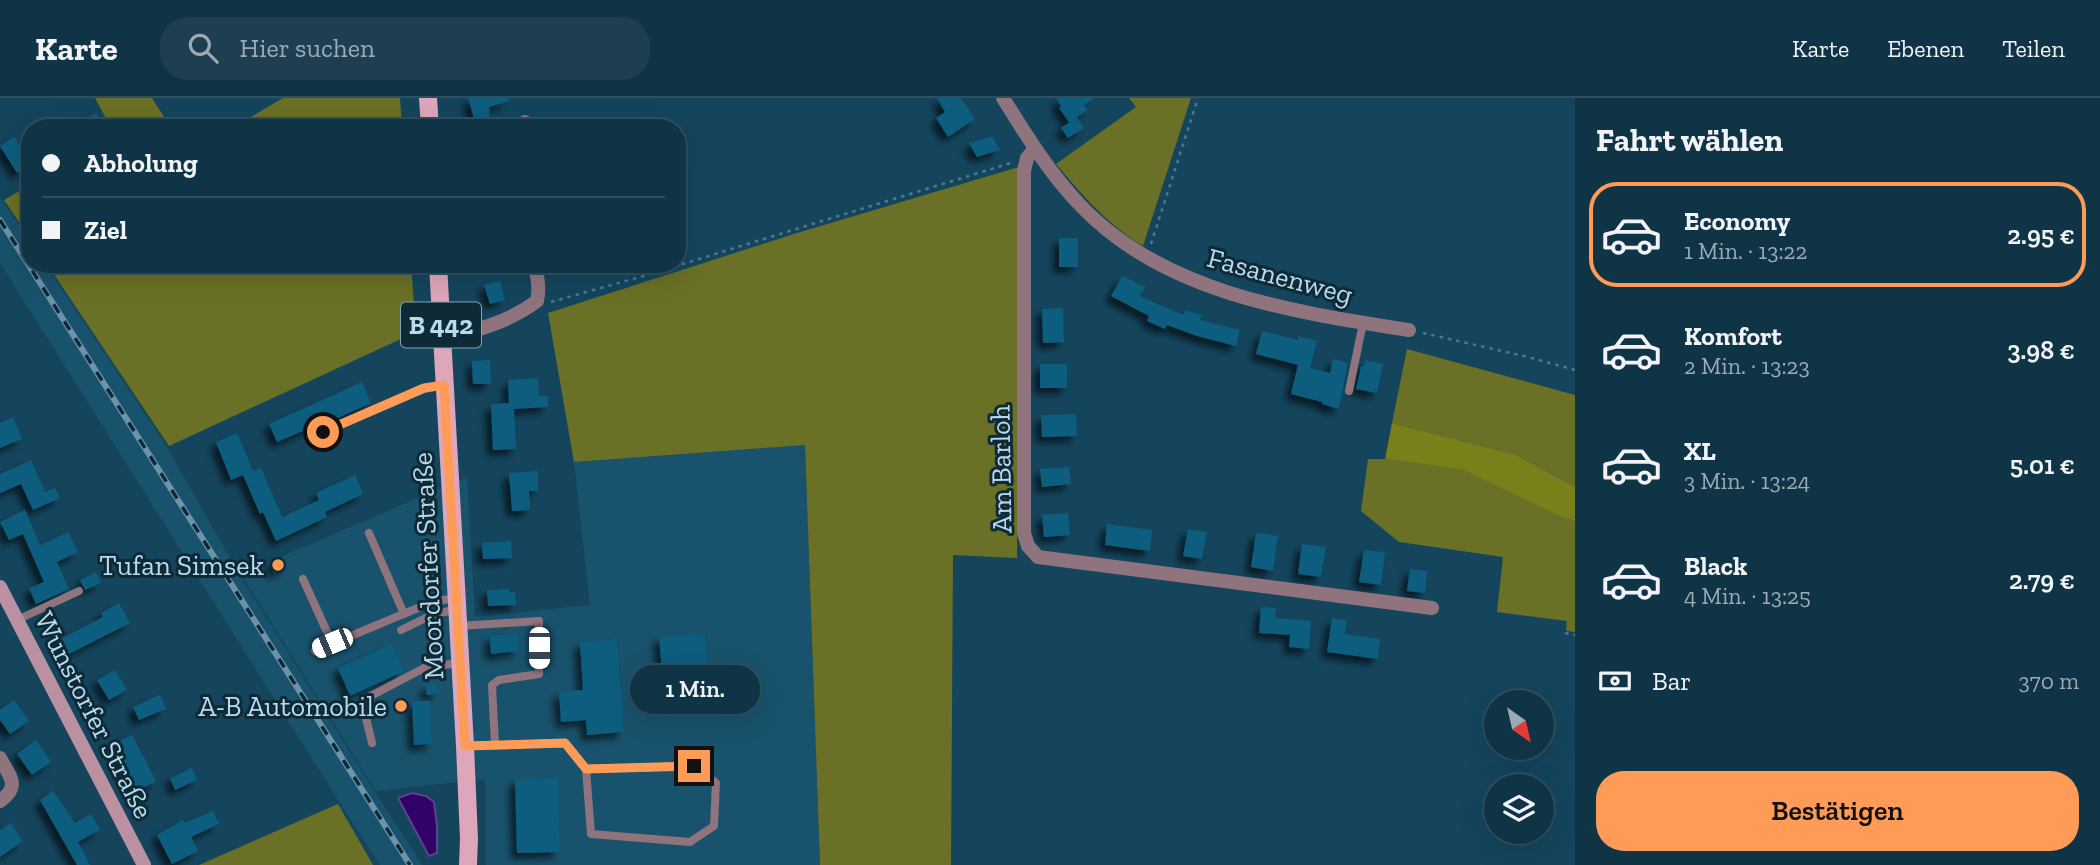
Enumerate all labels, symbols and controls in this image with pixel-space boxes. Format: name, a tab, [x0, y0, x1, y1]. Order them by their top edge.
search box	[160, 17, 650, 80]
text: Karte	[35, 29, 118, 68]
icon: search	[184, 29, 222, 67]
text: Hier suchen	[240, 32, 375, 64]
text: Karte	[1792, 34, 1849, 63]
text: Ebenen	[1887, 34, 1964, 63]
text: Teilen	[2002, 34, 2065, 63]
text: Fahrt wählen	[1596, 121, 1783, 159]
text: Abholung	[84, 147, 198, 179]
icon: car	[1600, 203, 1663, 266]
text: Economy	[1684, 205, 1790, 237]
text: Ziel	[84, 214, 127, 246]
text: 2.95 €	[2007, 219, 2075, 251]
text: 1 Min. · 13:22	[1684, 237, 1807, 265]
street label: Fasanenweg	[1204, 241, 1356, 311]
road number: B 442	[401, 302, 481, 348]
icon: car	[1600, 318, 1663, 381]
text: Komfort	[1684, 320, 1782, 352]
text: 3.98 €	[2007, 334, 2075, 366]
text: 2 Min. · 13:23	[1684, 352, 1810, 380]
street label: Am Barloh	[983, 404, 1019, 533]
route start	[307, 416, 339, 448]
icon: car	[1600, 433, 1663, 496]
text: XL	[1684, 435, 1716, 467]
text: 5.01 €	[2010, 449, 2075, 481]
street label: Moordorfer Straße	[406, 451, 450, 681]
text: 3 Min. · 13:24	[1684, 467, 1810, 495]
icon: car	[1600, 548, 1663, 611]
place label: Tufan Simsek	[99, 549, 264, 582]
text: Black	[1684, 550, 1747, 582]
marker: Tufan Simsek	[270, 557, 286, 573]
text: 2.79 €	[2009, 564, 2075, 596]
text: 4 Min. · 13:25	[1684, 582, 1811, 610]
street label: Wunstorfer Straße	[28, 606, 160, 824]
car	[309, 625, 356, 661]
car	[529, 627, 550, 669]
icon: cash	[1596, 662, 1634, 700]
callout: 1 Min.	[629, 664, 759, 714]
text: Bar	[1652, 665, 1691, 697]
text: 370 m	[2019, 667, 2079, 695]
text: 1 Min.	[665, 675, 725, 703]
place label: A-B Automobile	[198, 690, 387, 723]
north arrow	[1484, 690, 1554, 760]
map controls	[1484, 690, 1554, 844]
marker: A-B Automobile	[393, 698, 409, 714]
route end	[678, 750, 710, 782]
button: Bestätigen	[1596, 771, 2079, 851]
button: layers	[1484, 774, 1554, 844]

